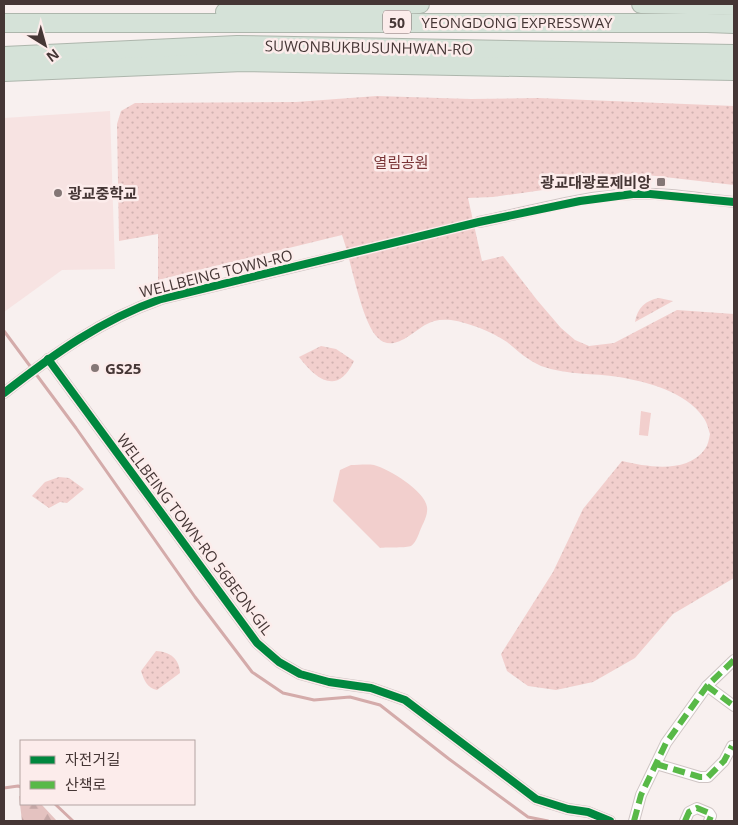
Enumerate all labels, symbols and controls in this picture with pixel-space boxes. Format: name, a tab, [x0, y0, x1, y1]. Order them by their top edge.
road number: 50	[383, 11, 411, 34]
street label: YEONGDONG EXPRESSWAY	[421, 12, 613, 32]
north arrow	[20, 20, 70, 70]
street label: SUWONBUKBUSUNHWAN-RO	[265, 35, 473, 59]
text: N	[43, 45, 63, 67]
park label: 열림공원	[373, 152, 429, 172]
place label: 광교대광로제비앙	[541, 172, 651, 192]
marker: 광교대광로제비앙	[655, 176, 667, 188]
place label: 광교중학교	[68, 183, 137, 203]
marker: 광교중학교	[52, 187, 64, 199]
street label: WELLBEING TOWN-RO	[137, 244, 295, 302]
place label: GS25	[105, 358, 141, 378]
marker: GS25	[89, 362, 101, 374]
street label: WELLBEING TOWN-RO 56BEON-GIL	[113, 429, 277, 639]
legend	[20, 740, 195, 805]
text: 자전거길	[65, 749, 120, 769]
text: 산책로	[65, 774, 106, 794]

